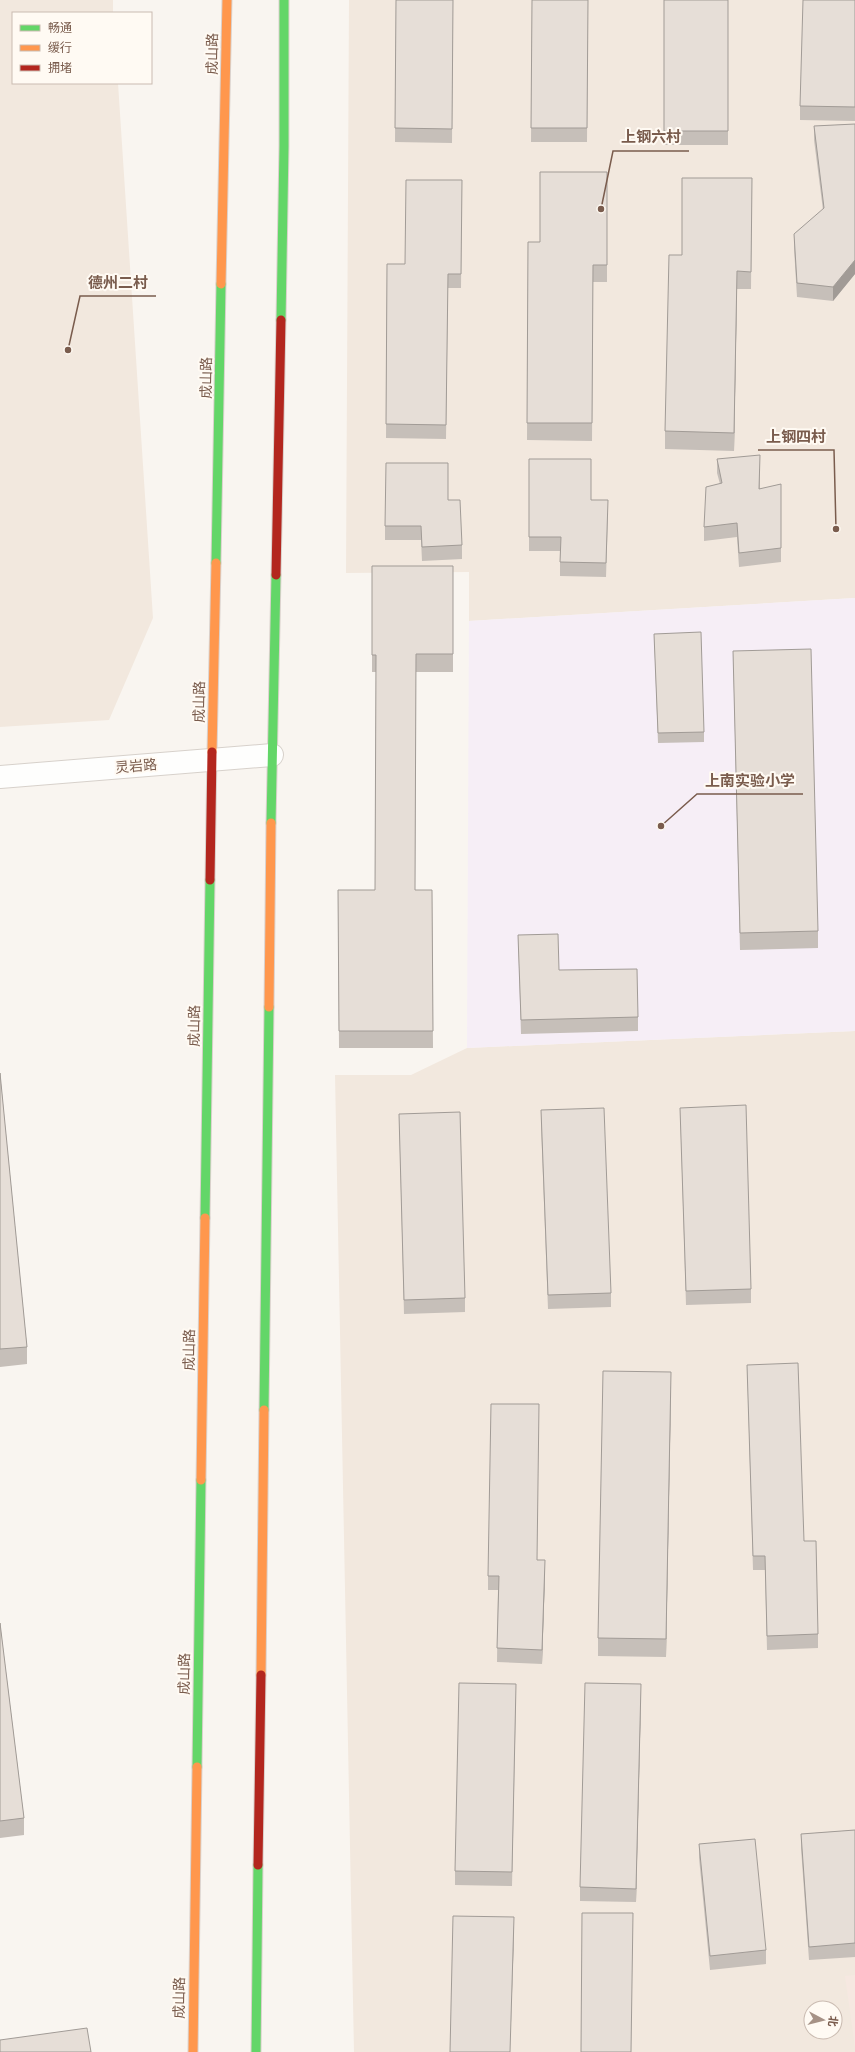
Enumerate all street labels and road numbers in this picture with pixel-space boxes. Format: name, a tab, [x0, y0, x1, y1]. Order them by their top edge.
street label: 成山路	[204, 33, 221, 75]
street label: 成山路	[198, 357, 215, 399]
street label: 成山路	[191, 681, 208, 723]
street label: 灵岩路	[114, 756, 158, 777]
street label: 成山路	[186, 1005, 203, 1047]
street label: 成山路	[181, 1329, 198, 1371]
street label: 成山路	[176, 1653, 193, 1695]
street label: 成山路	[171, 1977, 188, 2019]

